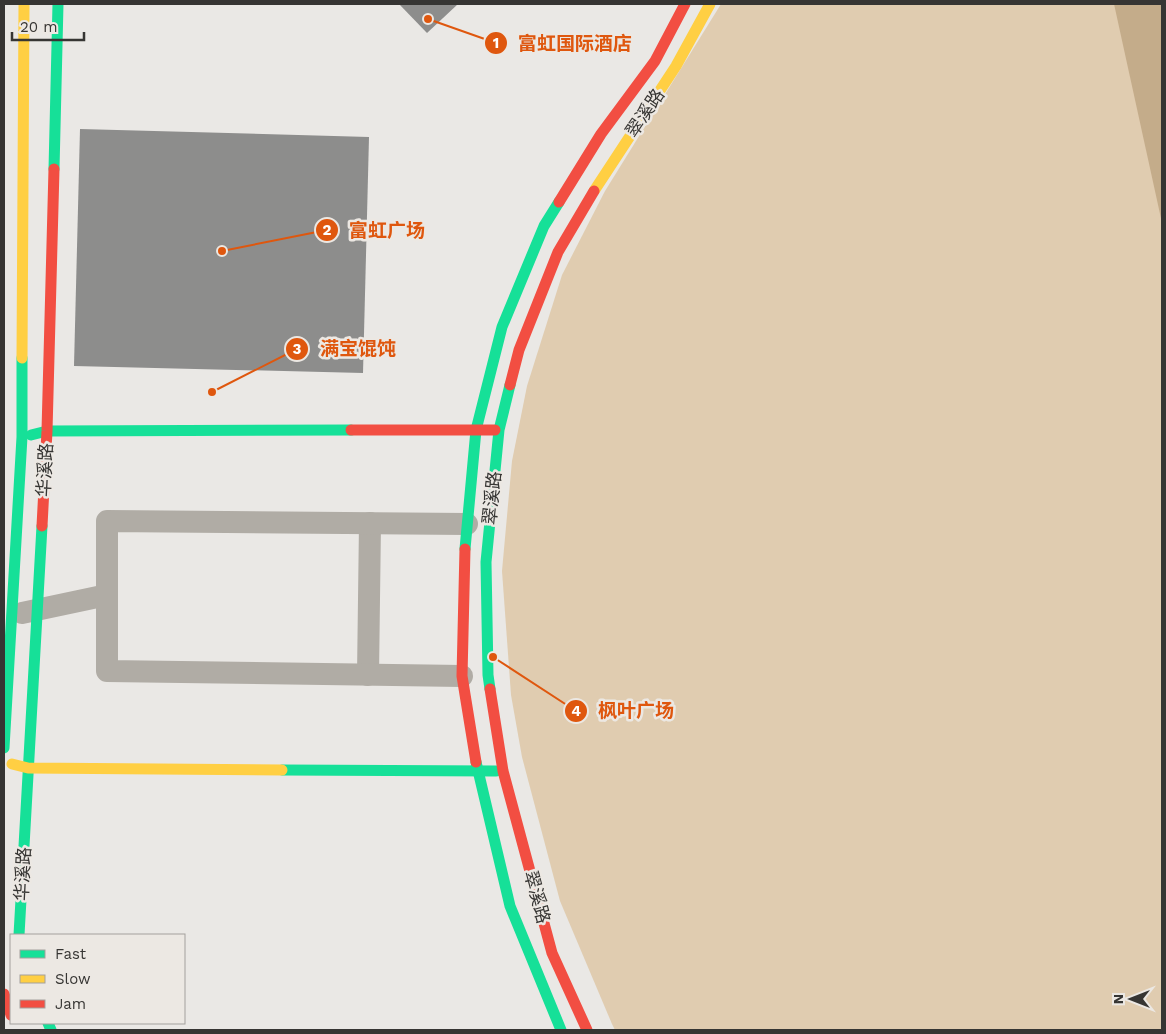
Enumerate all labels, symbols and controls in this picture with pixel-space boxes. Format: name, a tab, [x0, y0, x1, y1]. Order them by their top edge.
scale bar	[12, 10, 85, 42]
text: 20 m	[20, 18, 58, 36]
callout: 富虹国际酒店	[483, 26, 642, 60]
text: 富虹国际酒店	[518, 32, 632, 55]
text: 1	[493, 34, 499, 52]
street label: 翠溪路	[621, 84, 668, 141]
callout: 富虹广场	[314, 213, 435, 247]
text: 富虹广场	[349, 219, 425, 242]
text: 2	[323, 221, 332, 239]
callout: 满宝馄饨	[285, 332, 406, 366]
text: 满宝馄饨	[320, 337, 396, 360]
text: 3	[293, 340, 302, 358]
street label: 华溪路	[33, 442, 56, 497]
street label: 翠溪路	[478, 470, 505, 526]
callout: 枫叶广场	[563, 694, 684, 728]
text: 枫叶广场	[598, 699, 674, 722]
text: 4	[571, 702, 581, 720]
street label: 华溪路	[11, 846, 34, 901]
street label: 翠溪路	[520, 868, 555, 926]
legend	[10, 934, 185, 1024]
text: Fast	[55, 945, 87, 963]
text: Slow	[55, 970, 91, 988]
north arrow	[1106, 974, 1156, 1024]
text: N	[1110, 994, 1126, 1004]
text: Jam	[55, 995, 86, 1013]

